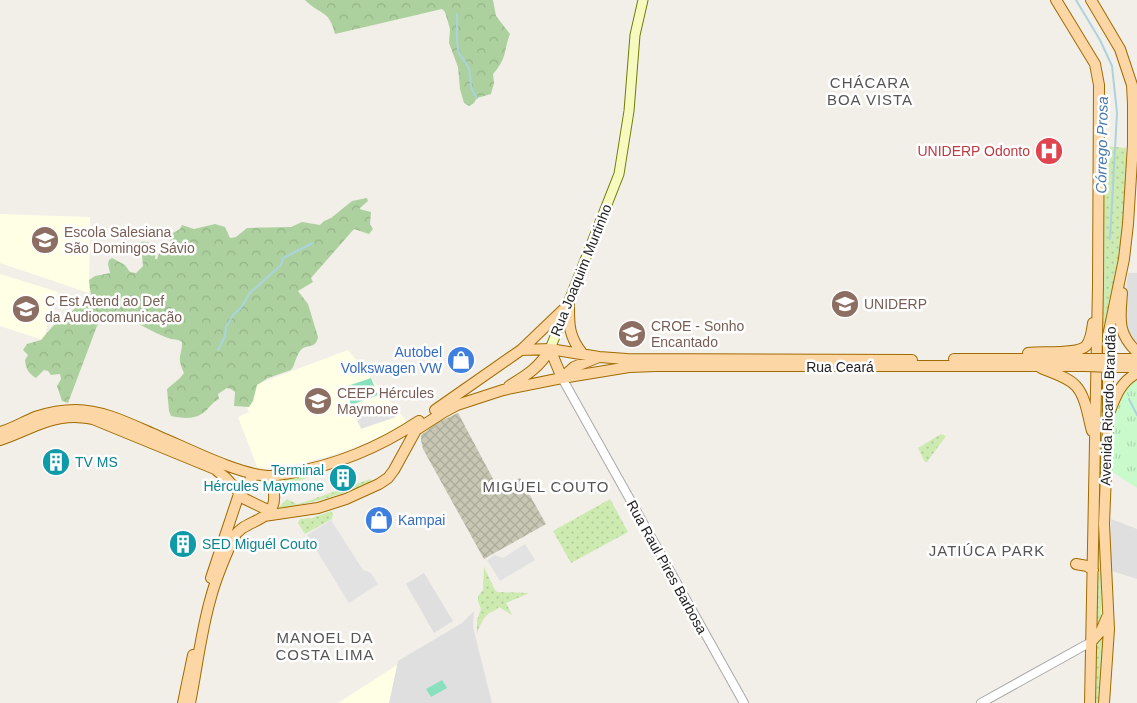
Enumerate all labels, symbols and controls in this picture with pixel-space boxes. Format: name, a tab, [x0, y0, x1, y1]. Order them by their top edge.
district label: CHÁCARA BOA VISTA	[827, 74, 913, 108]
water label: Córrego Prosa	[1092, 96, 1111, 194]
hospital icon: UNIDERP Odonto	[1034, 136, 1064, 166]
place label: UNIDERP Odonto	[917, 143, 1030, 159]
street label: Rua Joaquim Murtinho	[547, 202, 615, 338]
place label: Escola Salesiana São Domingos Sávio	[64, 224, 195, 256]
school or university icon: Escola Salesiana São Domingos Sávio	[30, 225, 60, 255]
school or university icon: UNIDERP	[830, 289, 860, 319]
place label: C Est Atend ao Def da Audiocomunicação	[45, 293, 182, 325]
school or university icon: C Est Atend ao Def da Audiocomunicação	[11, 294, 41, 324]
place label: UNIDERP	[864, 296, 927, 312]
place label: CROE - Sonho Encantado	[651, 318, 745, 350]
school or university icon: CROE - Sonho Encantado	[617, 319, 647, 349]
street label: Avenida Ricardo Brandão	[1097, 326, 1119, 486]
place label: Autobel Volkswagen VW	[341, 344, 443, 376]
shop icon: Autobel Volkswagen VW	[446, 345, 476, 375]
street label: Rua Ceará	[806, 359, 874, 375]
place label: CEEP Hércules Maymone	[337, 385, 434, 417]
school or university icon: CEEP Hércules Maymone	[303, 386, 333, 416]
building icon: TV MS	[41, 447, 71, 477]
place label: TV MS	[75, 454, 118, 470]
place label: Terminal Hércules Maymone	[203, 462, 324, 494]
building icon: Terminal Hércules Maymone	[328, 463, 358, 493]
district label: MIGUEL COUTO	[482, 478, 610, 495]
street label: Rua Raul Pires Barbosa	[624, 497, 711, 637]
shop icon: Kampai	[364, 505, 394, 535]
place label: Kampai	[398, 512, 445, 528]
building icon: SED Miguél Couto	[168, 529, 198, 559]
place label: SED Miguél Couto	[202, 536, 317, 552]
district label: JATIÚCA PARK	[929, 542, 1045, 559]
district label: MANOEL DA COSTA LIMA	[276, 629, 374, 663]

